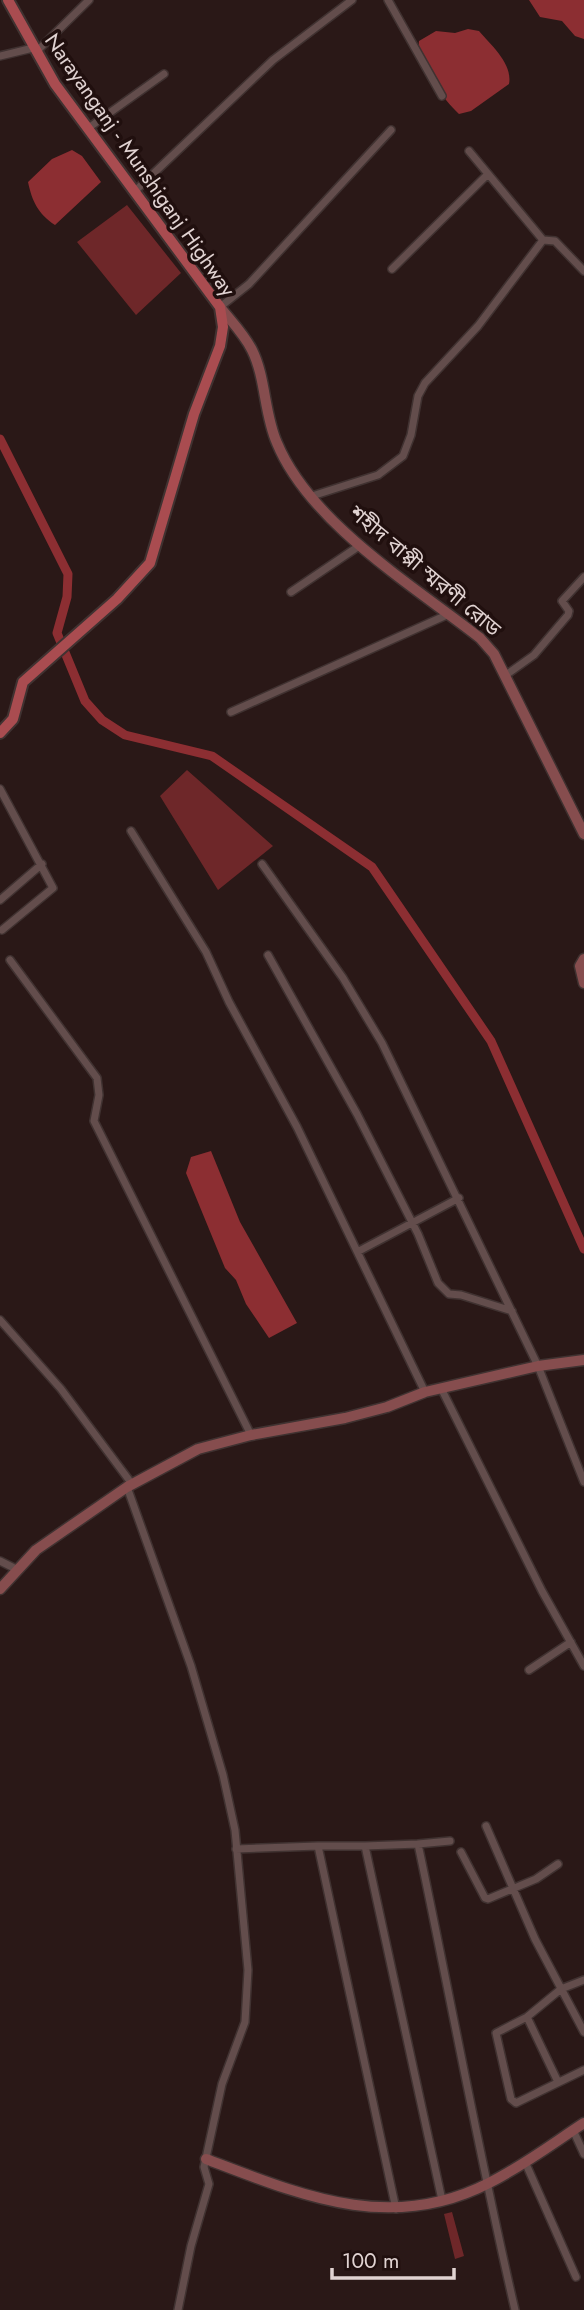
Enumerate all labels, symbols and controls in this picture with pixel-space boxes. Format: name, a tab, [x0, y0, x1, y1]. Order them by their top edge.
street label: Narayanganj - Munshiganj Highway	[37, 27, 243, 303]
street label: শহীদ বাপ্পী স্মরণী রোড	[342, 498, 508, 644]
scale bar	[332, 2236, 454, 2280]
text: 100 m	[342, 2246, 399, 2276]

